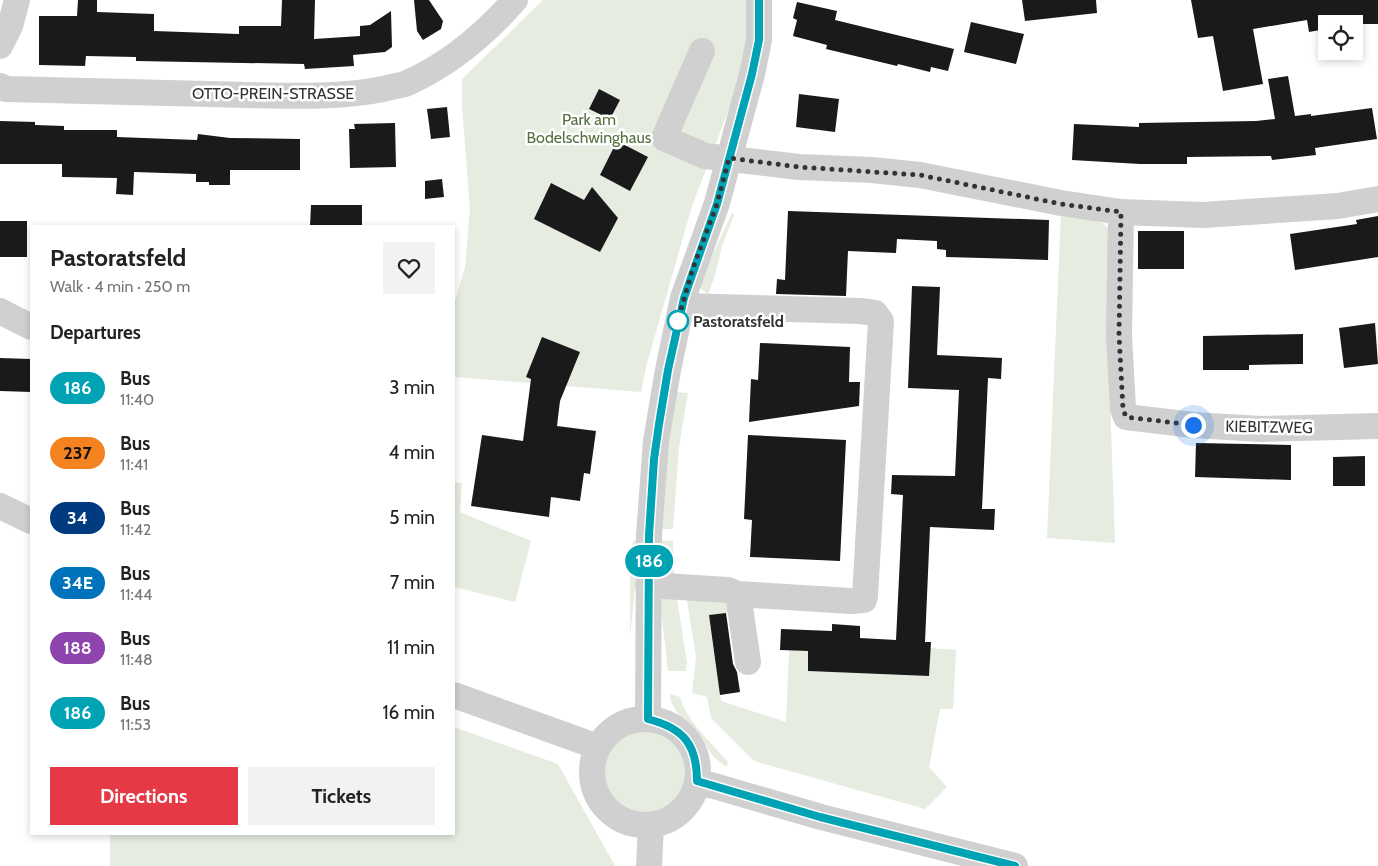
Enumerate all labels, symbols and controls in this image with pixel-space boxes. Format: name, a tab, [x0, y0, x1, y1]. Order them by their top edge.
map controls	[1318, 15, 1363, 60]
button: locate	[1318, 15, 1363, 60]
street label: OTTO-PREIN-STRASSE	[192, 84, 354, 103]
park label: Park am Bodelschwinghaus	[527, 110, 652, 147]
button: heart	[383, 242, 435, 294]
text: Pastoratsfeld	[50, 243, 186, 272]
text: Walk · 4 min · 250 m	[50, 277, 190, 296]
marker: Pastoratsfeld	[667, 310, 689, 332]
place label: Pastoratsfeld	[693, 312, 784, 331]
text: Departures	[50, 321, 141, 344]
text: Bus	[120, 367, 150, 390]
text: 3 min	[389, 376, 435, 399]
text: 186	[64, 377, 91, 399]
text: 11:40	[120, 390, 154, 409]
your location	[1181, 413, 1206, 438]
street label: KIEBITZWEG	[1225, 417, 1313, 437]
text: Bus	[120, 432, 150, 455]
text: 4 min	[388, 441, 435, 464]
text: 237	[63, 442, 92, 464]
text: 11:41	[120, 455, 148, 474]
text: Bus	[120, 497, 150, 520]
text: 5 min	[389, 506, 435, 529]
text: 34	[67, 507, 88, 529]
text: 11:42	[120, 520, 151, 539]
line badge: 186	[620, 545, 678, 577]
text: 186	[635, 550, 663, 572]
text: Bus	[120, 562, 150, 585]
text: 7 min	[390, 571, 435, 594]
text: 34E	[62, 572, 93, 594]
text: 11:44	[120, 585, 152, 604]
text: Bus	[120, 627, 150, 650]
text: 11 min	[387, 636, 435, 659]
text: 188	[63, 637, 92, 659]
text: 11:48	[120, 650, 153, 669]
text: Bus	[120, 692, 150, 715]
text: 16 min	[382, 701, 435, 724]
text: 186	[64, 702, 91, 724]
text: 11:53	[120, 715, 151, 734]
button: Directions	[50, 767, 238, 825]
button: Tickets	[248, 767, 435, 825]

